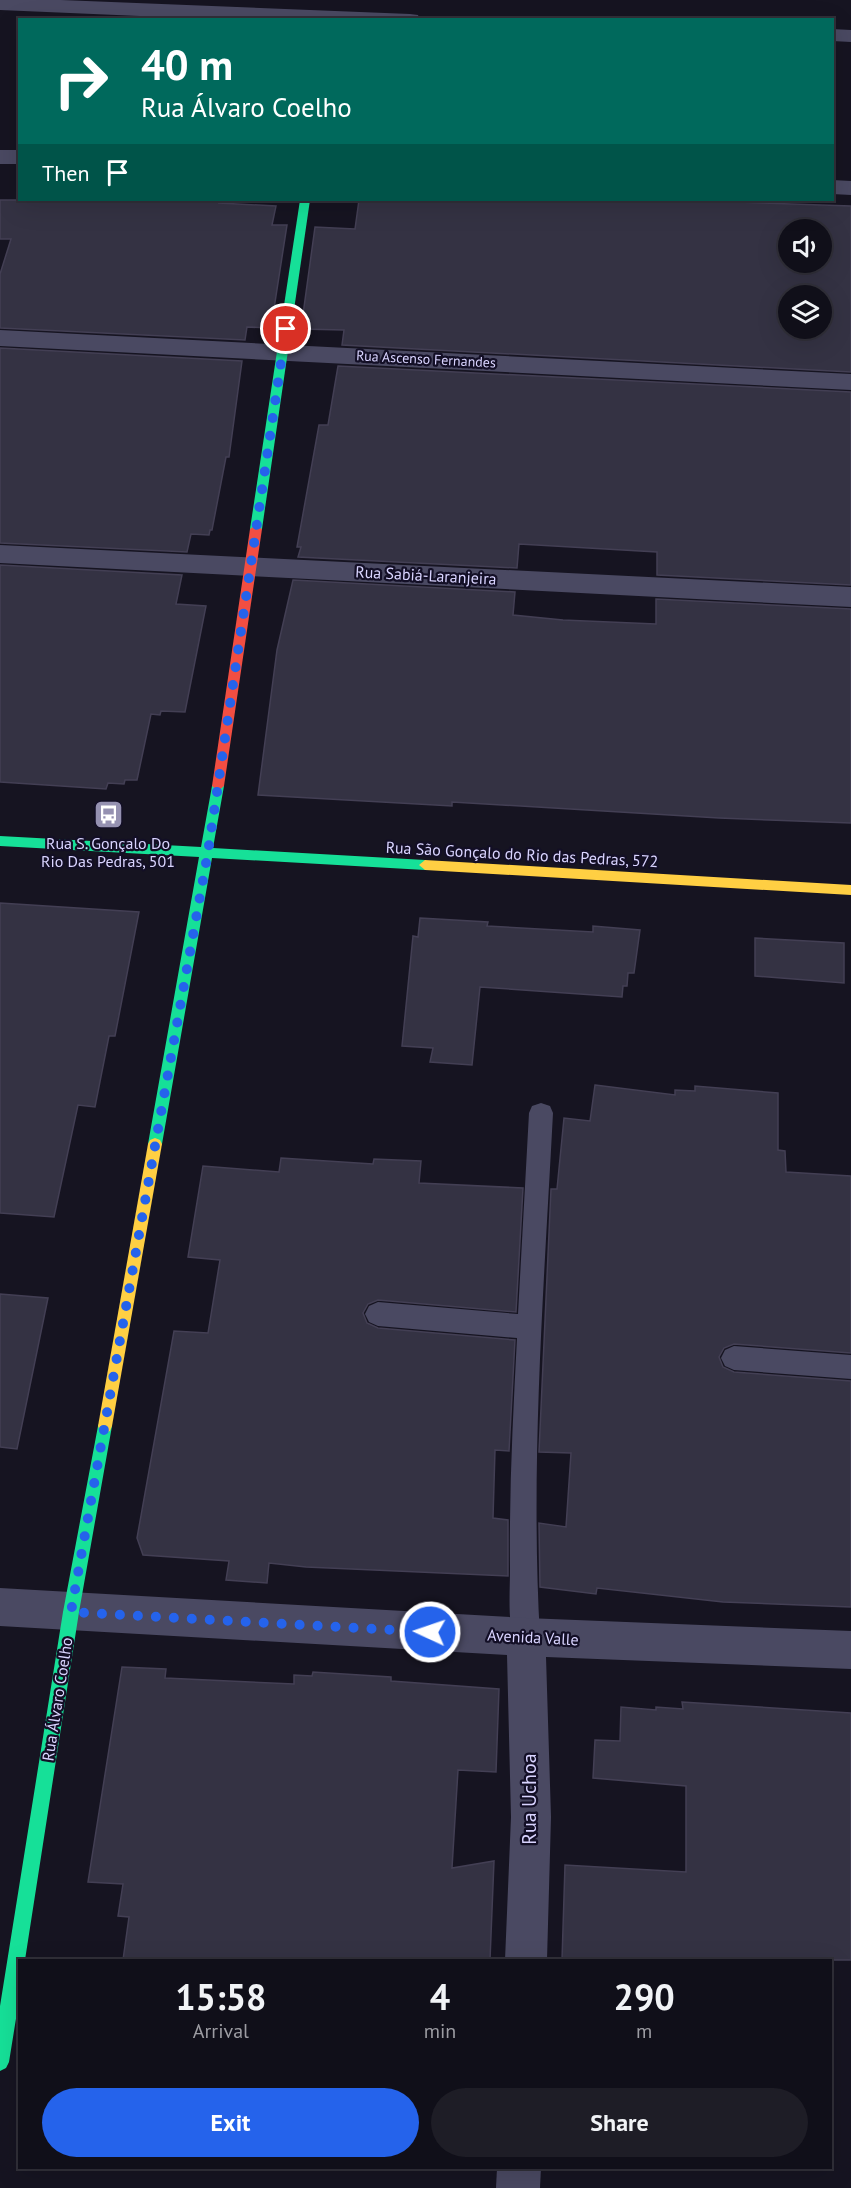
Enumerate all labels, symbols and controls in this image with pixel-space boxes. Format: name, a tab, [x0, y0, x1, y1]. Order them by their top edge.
text: 40 m	[141, 37, 233, 92]
icon: right	[42, 42, 120, 120]
text: Rua Álvaro Coelho	[141, 90, 352, 124]
icon: arrive	[101, 156, 134, 189]
text: Then	[42, 159, 89, 187]
map controls	[778, 219, 832, 339]
button: sound	[778, 219, 832, 273]
button: layers	[778, 285, 832, 339]
pin	[260, 303, 311, 354]
icon: arrive	[269, 312, 302, 345]
street label: Rua Ascenso Fernandes	[356, 346, 496, 372]
street label: Rua Sabiá-Laranjeira	[355, 561, 497, 589]
bus stop icon: Rua S. Gonçalo Do Rio Das Pedras, 501	[92, 799, 124, 831]
place label: Rua S. Gonçalo Do Rio Das Pedras, 501	[41, 833, 175, 871]
street label: Rua São Gonçalo do Rio das Pedras, 572	[385, 837, 659, 871]
position arrow	[398, 1600, 462, 1664]
street label: Avenida Valle	[487, 1625, 579, 1649]
street label: Rua Álvaro Coelho	[37, 1636, 77, 1762]
street label: Rua Uchoa	[516, 1753, 542, 1845]
text: 15:58	[175, 1973, 267, 2020]
text: 4	[430, 1973, 450, 2020]
text: 290	[614, 1973, 675, 2020]
text: Arrival	[193, 2018, 249, 2044]
text: min	[424, 2018, 456, 2044]
text: m	[636, 2018, 652, 2044]
button: Exit	[42, 2088, 419, 2157]
button: Share	[431, 2088, 808, 2157]

